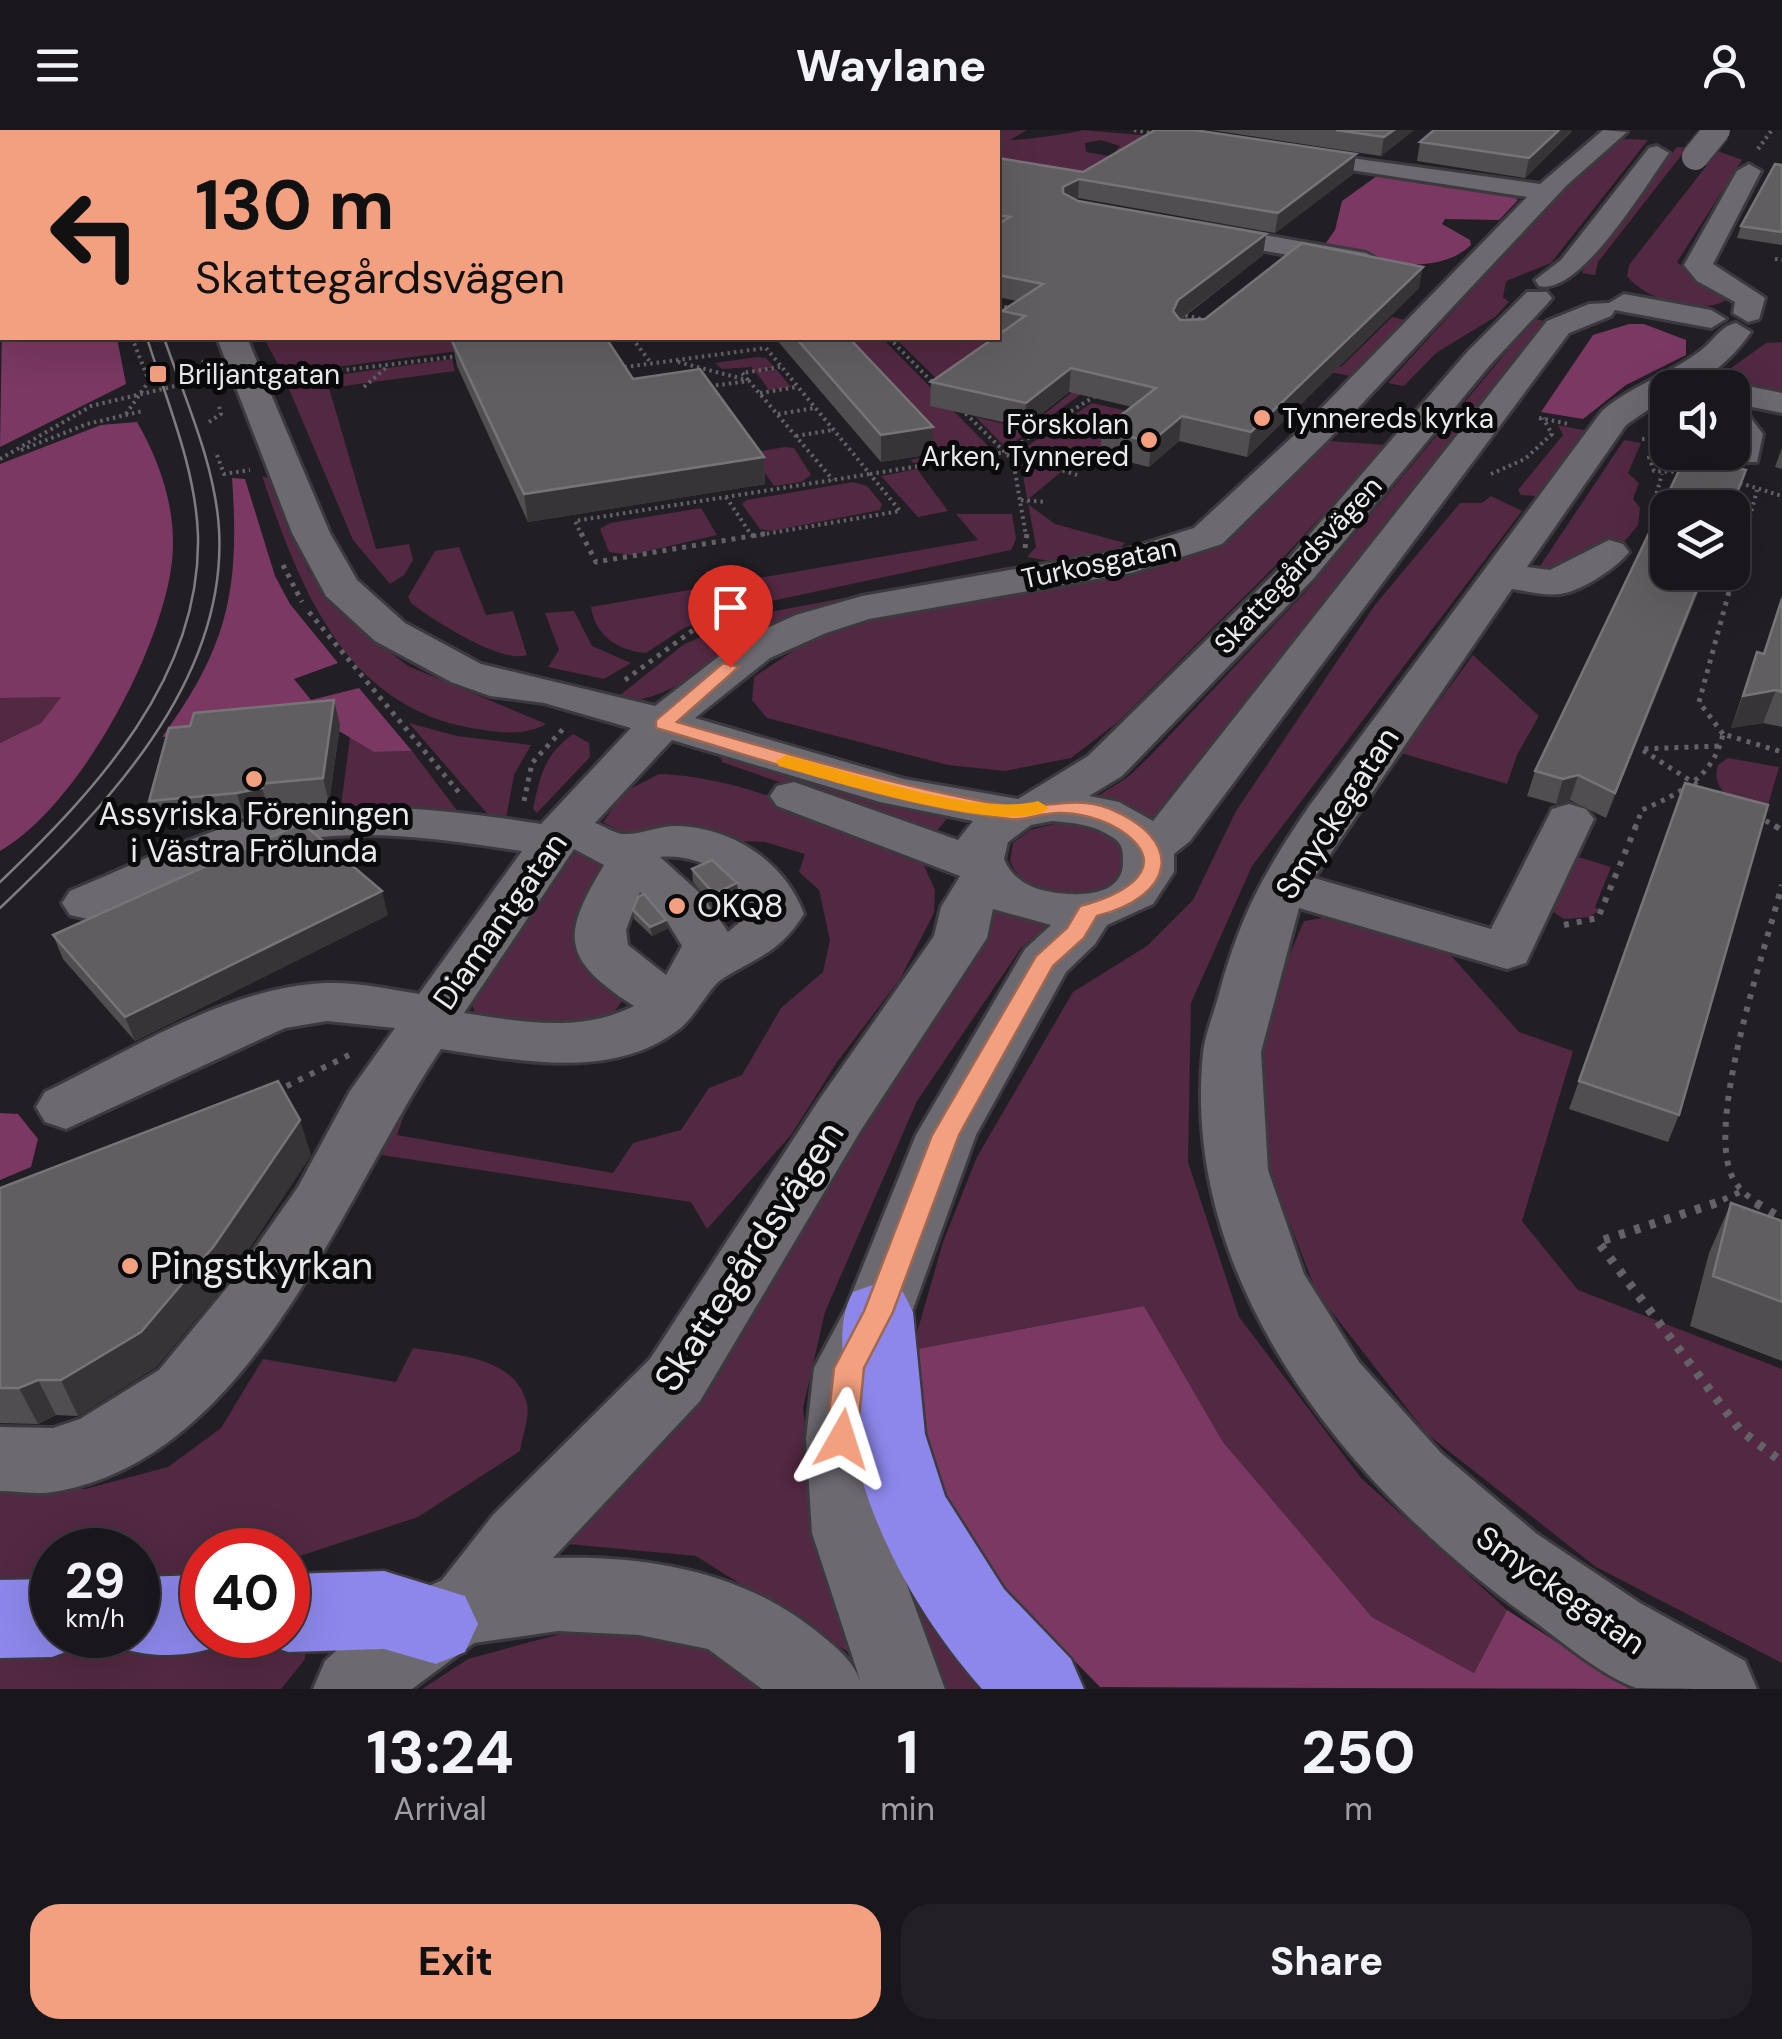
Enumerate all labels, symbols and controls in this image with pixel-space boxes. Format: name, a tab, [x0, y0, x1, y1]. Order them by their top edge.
text: Waylane	[796, 36, 986, 95]
icon: menu	[30, 38, 85, 93]
icon: person	[1697, 38, 1752, 93]
text: 130 m	[195, 160, 394, 251]
icon: left	[30, 170, 160, 300]
text: Skattegårdsvägen	[195, 248, 565, 307]
place label: Briljantgatan	[178, 356, 340, 393]
marker: Briljantgatan	[147, 363, 169, 385]
map controls	[1650, 370, 1750, 590]
button: sound	[1650, 370, 1750, 470]
place label: Tynnereds kyrka	[1282, 400, 1494, 437]
place label: Förskolan Arken, Tynnered	[921, 406, 1129, 475]
marker: Tynnereds kyrka	[1251, 407, 1273, 429]
marker: Förskolan Arken, Tynnered	[1138, 429, 1160, 451]
street label: Skattegårdsvägen	[1206, 468, 1390, 662]
button: layers	[1650, 490, 1750, 590]
street label: Turkosgatan	[1018, 529, 1180, 597]
pin	[688, 565, 773, 668]
icon: arrive	[703, 580, 758, 635]
street label: Smyckegatan	[1266, 719, 1408, 907]
marker: Assyriska Föreningen i Västra Frölunda	[243, 768, 265, 790]
place label: Assyriska Föreningen i Västra Frölunda	[98, 793, 410, 872]
street label: Diamantgatan	[423, 824, 577, 1018]
place label: OKQ8	[697, 885, 783, 927]
marker: OKQ8	[666, 895, 688, 917]
street label: Skattegårdsvägen	[643, 1111, 855, 1401]
place label: Pingstkyrkan	[150, 1241, 373, 1291]
marker: Pingstkyrkan	[119, 1255, 141, 1277]
position arrow	[790, 1387, 894, 1491]
street label: Smyckegatan	[1468, 1516, 1654, 1664]
speed limit sign: 40	[180, 1528, 310, 1658]
text: 29	[65, 1548, 125, 1614]
text: km/h	[65, 1602, 125, 1635]
text: 13:24	[366, 1713, 514, 1792]
text: 1	[897, 1713, 919, 1792]
text: 250	[1301, 1713, 1416, 1792]
text: Arrival	[394, 1788, 487, 1830]
text: min	[880, 1788, 935, 1830]
text: m	[1344, 1788, 1373, 1830]
button: Exit	[30, 1904, 881, 2019]
button: Share	[901, 1904, 1752, 2019]

